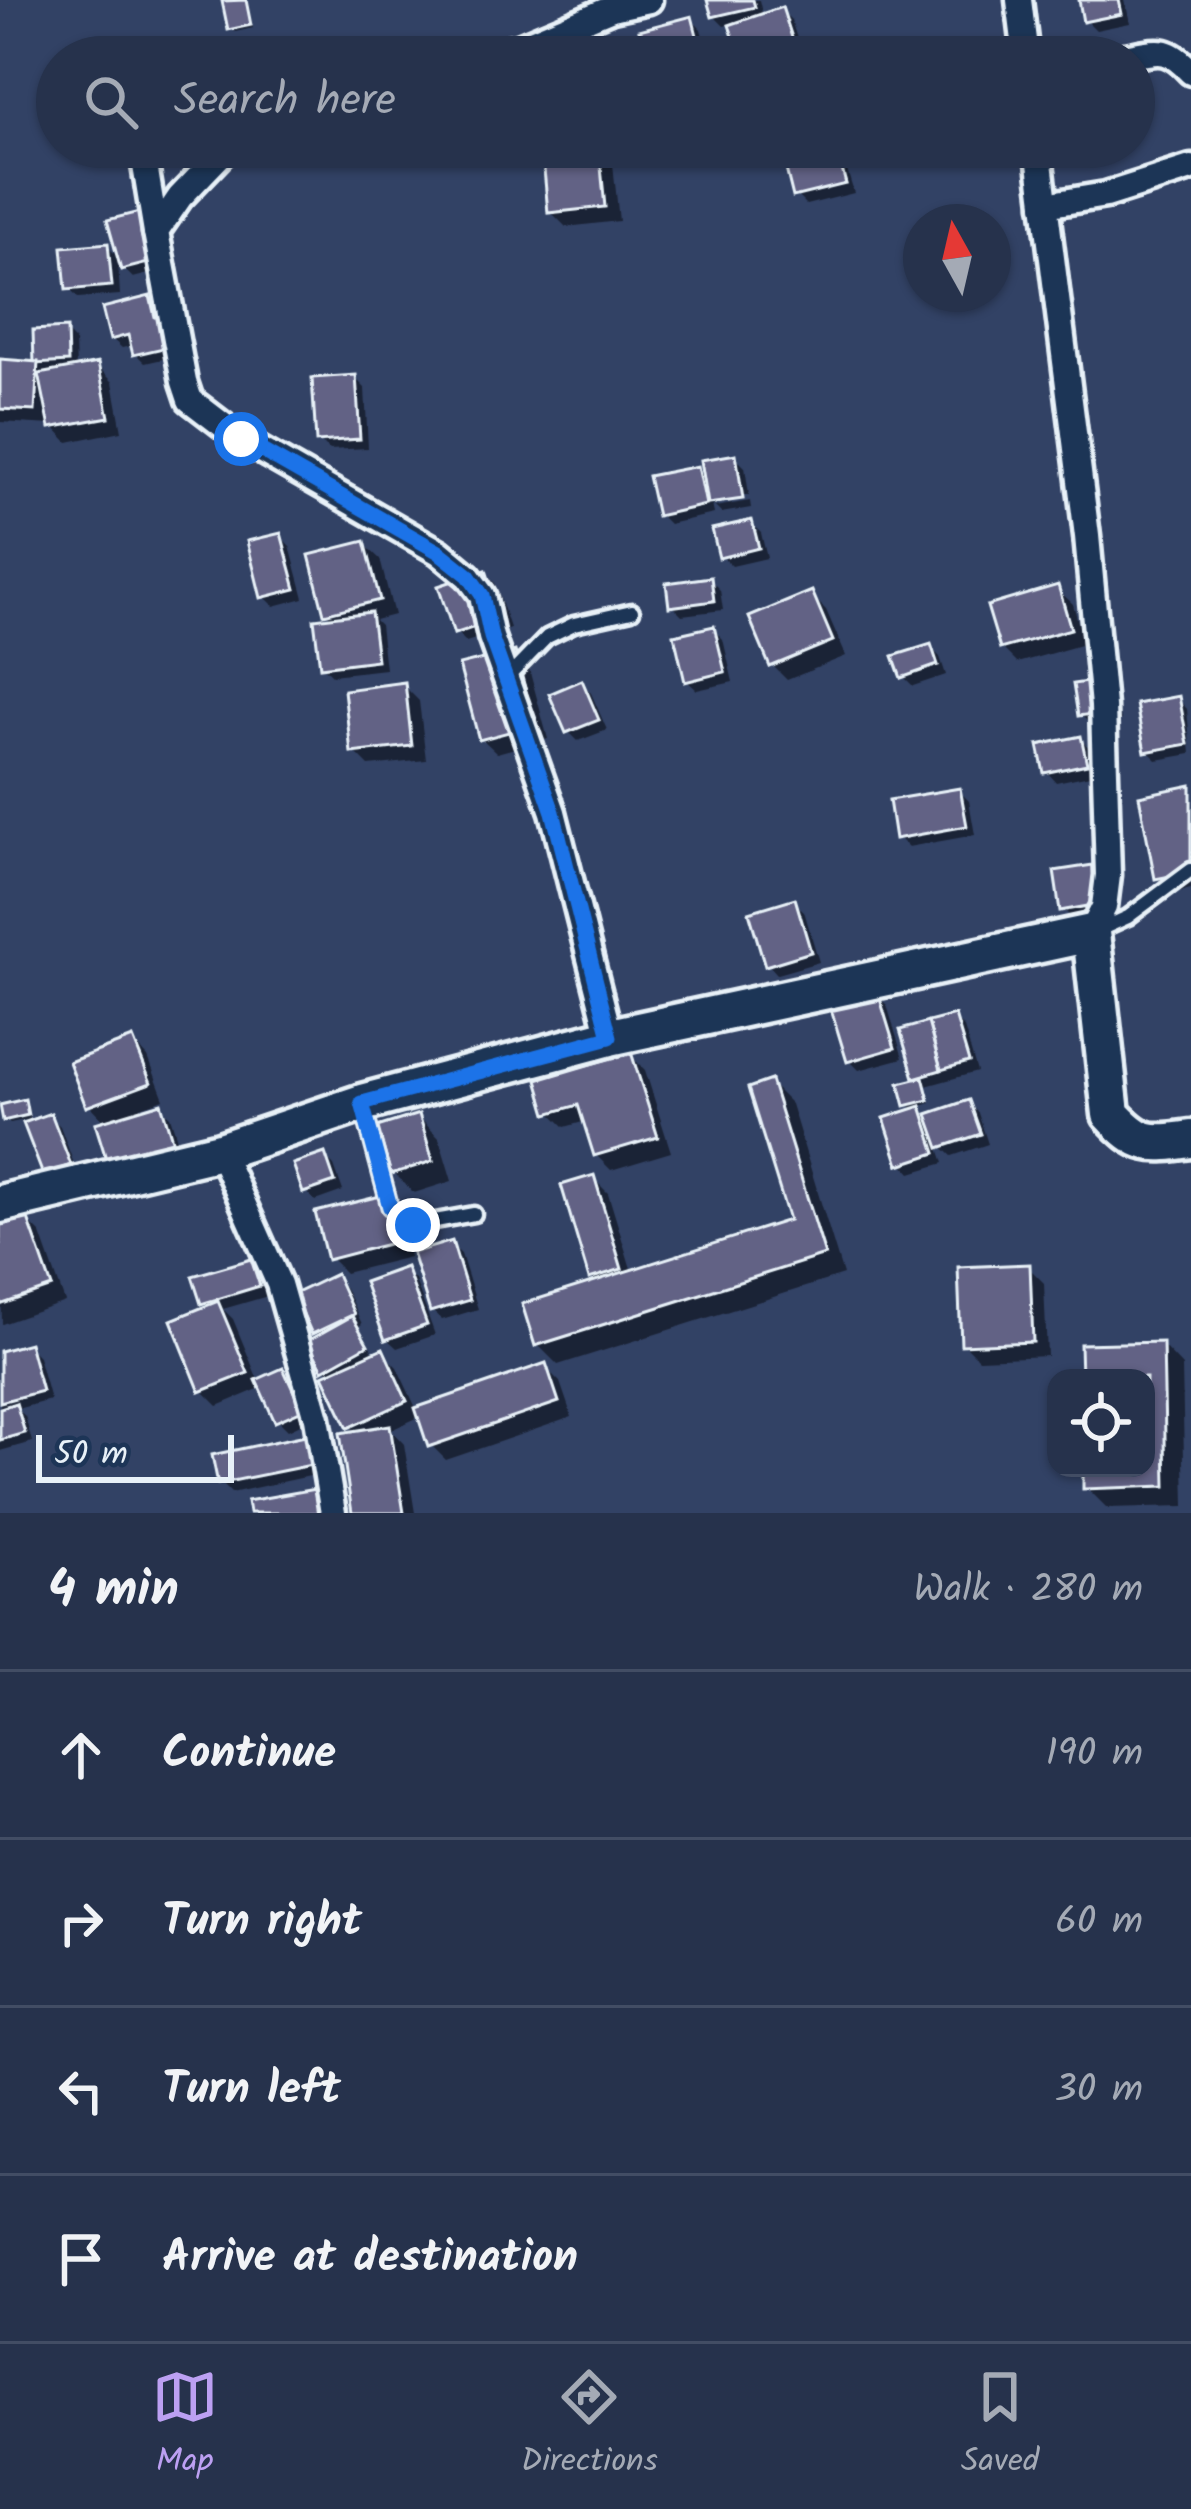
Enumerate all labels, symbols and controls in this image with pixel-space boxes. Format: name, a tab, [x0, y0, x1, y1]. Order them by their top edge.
search box	[36, 36, 1155, 168]
text: Search here	[174, 66, 396, 138]
icon: search	[78, 69, 144, 135]
north arrow	[903, 204, 1011, 312]
route start	[214, 412, 268, 466]
route end	[386, 1198, 440, 1252]
map controls	[1047, 1369, 1155, 1477]
button: locate	[1047, 1369, 1155, 1477]
scale bar	[36, 1429, 234, 1482]
text: 50 m	[54, 1429, 128, 1482]
text: 4 min	[48, 1551, 179, 1632]
text: Walk · 280 m	[914, 1560, 1143, 1622]
text: Continue	[162, 1719, 336, 1791]
icon: ahead	[48, 1722, 114, 1788]
text: 190 m	[1046, 1724, 1143, 1786]
text: Turn right	[162, 1887, 362, 1959]
icon: right	[48, 1890, 114, 1956]
text: 60 m	[1055, 1892, 1143, 1954]
text: Turn left	[162, 2055, 341, 2127]
icon: left	[48, 2058, 114, 2124]
text: 30 m	[1055, 2060, 1143, 2122]
text: Arrive at destination	[162, 2223, 578, 2295]
icon: arrive	[48, 2226, 114, 2292]
tab: Map	[152, 2364, 218, 2489]
tab: Directions	[521, 2364, 658, 2489]
tab: Saved	[961, 2364, 1039, 2489]

